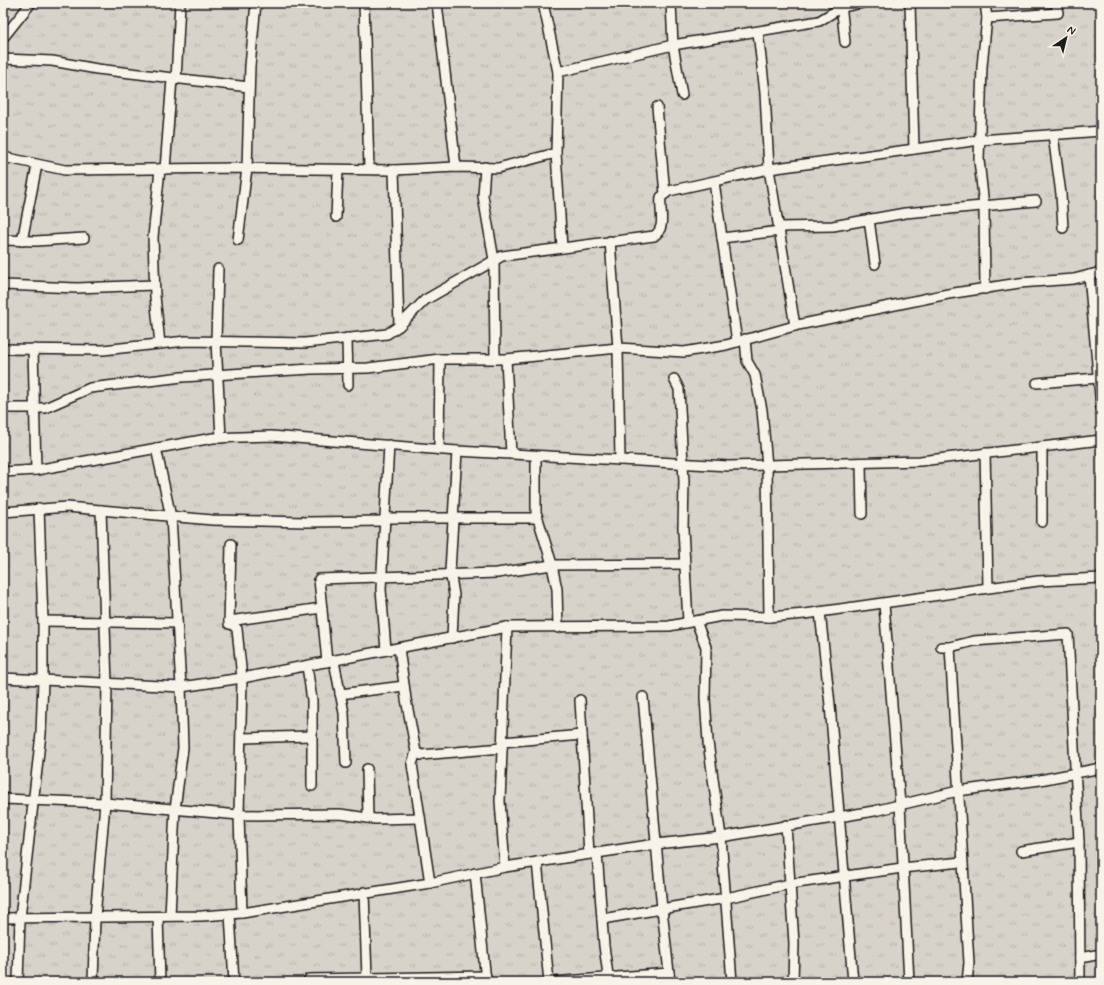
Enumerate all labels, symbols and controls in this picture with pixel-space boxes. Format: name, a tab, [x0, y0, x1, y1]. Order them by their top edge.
north arrow	[1046, 18, 1086, 58]
text: N	[1064, 23, 1078, 38]

